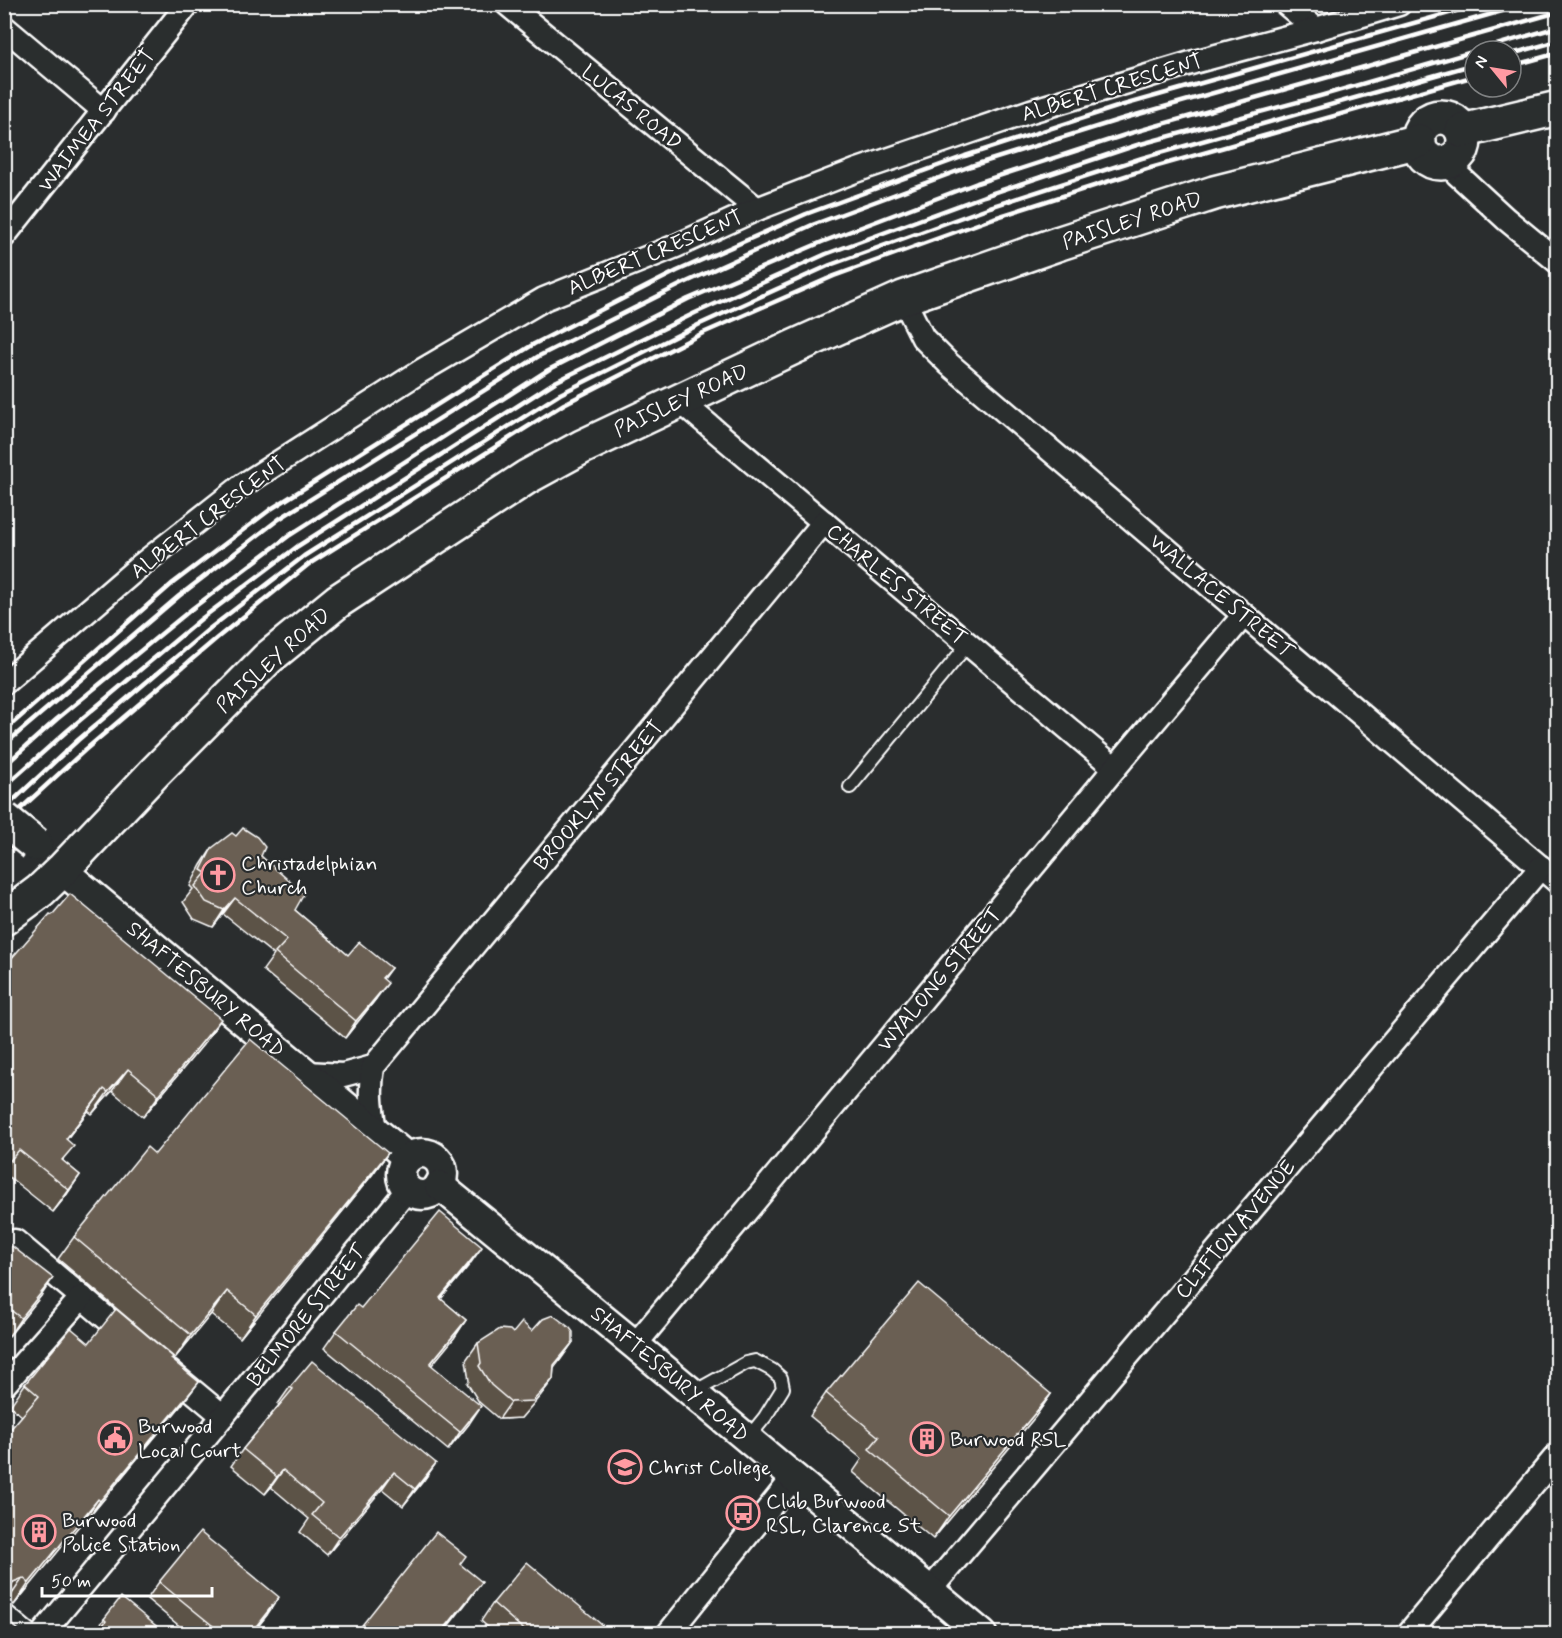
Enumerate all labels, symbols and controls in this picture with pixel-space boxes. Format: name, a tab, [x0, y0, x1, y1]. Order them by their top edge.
north arrow	[1463, 39, 1523, 99]
street label: WAIMEA STREET	[32, 43, 162, 198]
street label: ALBERT CRESCENT	[1018, 47, 1206, 129]
text: N	[1470, 52, 1493, 72]
street label: LUCAS ROAD	[575, 58, 688, 157]
street label: PAISLEY ROAD	[1059, 185, 1206, 257]
street label: ALBERT CRESCENT	[563, 203, 747, 303]
street label: PAISLEY ROAD	[610, 357, 753, 444]
street label: ALBERT CRESCENT	[125, 450, 292, 586]
street label: CHARLES STREET	[820, 518, 973, 652]
street label: WALLACE STREET	[1143, 528, 1300, 666]
street label: PAISLEY ROAD	[210, 602, 337, 720]
street label: BROOKLYN STREET	[528, 715, 670, 877]
place label: Christadelphian Church	[241, 850, 378, 902]
church icon: Christadelphian Church	[200, 857, 236, 893]
street label: WYALONG STREET	[871, 902, 1008, 1058]
street label: SHAFTESBURY ROAD	[120, 915, 290, 1064]
street label: CLIFTON AVENUE	[1169, 1154, 1302, 1305]
street label: BELMORE STREET	[241, 1238, 373, 1393]
street label: SHAFTESBURY ROAD	[584, 1300, 754, 1449]
place label: Burwood Local Court	[138, 1413, 242, 1465]
public building icon: Burwood Local Court	[97, 1420, 133, 1456]
building icon: Burwood RSL	[909, 1421, 945, 1457]
place label: Burwood RSL	[950, 1426, 1066, 1454]
school or university icon: Christ College	[607, 1449, 643, 1485]
place label: Christ College	[648, 1454, 771, 1482]
place label: Club Burwood RSL, Clarence St	[766, 1488, 922, 1540]
bus stop icon: Club Burwood RSL, Clarence St	[725, 1495, 761, 1531]
place label: Burwood Police Station	[62, 1507, 181, 1559]
building icon: Burwood Police Station	[21, 1514, 57, 1550]
scale bar	[42, 1560, 212, 1598]
text: 50 m	[51, 1570, 91, 1594]

